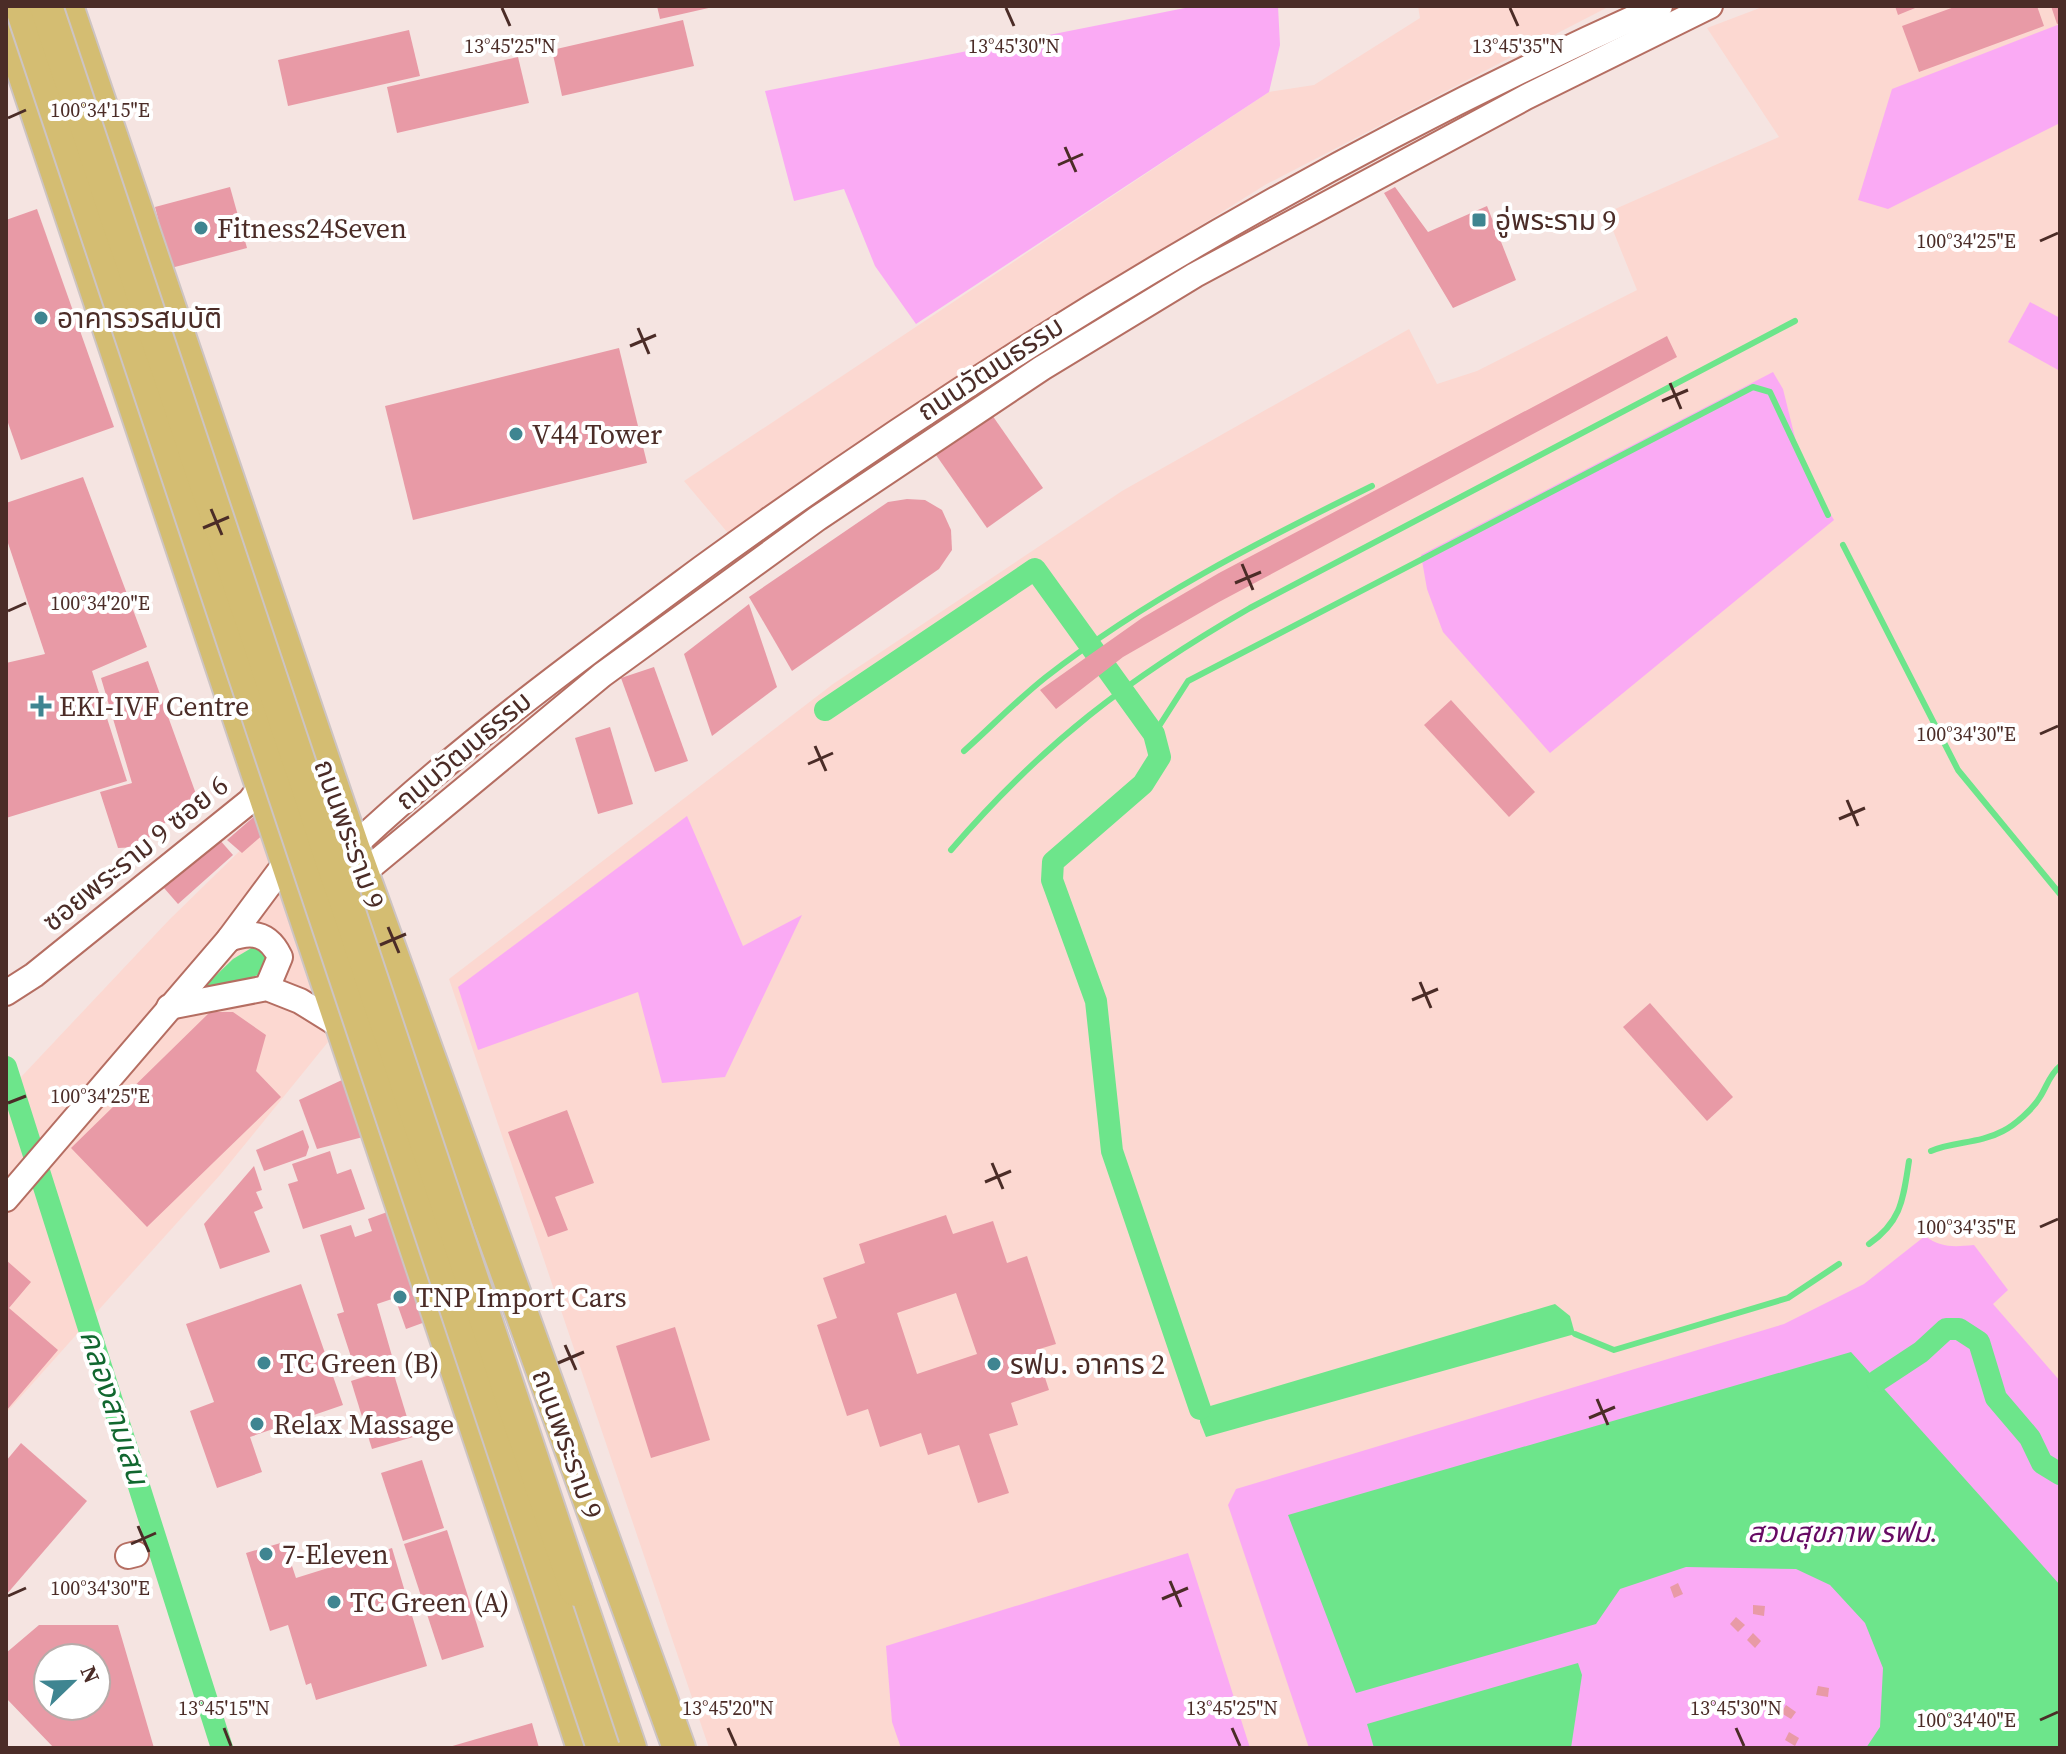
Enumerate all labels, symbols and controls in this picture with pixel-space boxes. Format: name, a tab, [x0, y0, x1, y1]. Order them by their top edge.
text: 13°45'25"N	[464, 32, 556, 60]
text: 13°45'30"N	[968, 32, 1060, 60]
text: 13°45'35"N	[1472, 32, 1564, 60]
text: 100°34'15"E	[50, 96, 150, 124]
place label: อู่พระราม 9	[1495, 201, 1616, 239]
place label: Fitness24Seven	[217, 209, 407, 247]
marker: อู่พระราม 9	[1470, 211, 1488, 229]
marker: Fitness24Seven	[192, 219, 210, 237]
text: 100°34'25"E	[1916, 227, 2016, 255]
place label: อาคารวรสมบัติ	[57, 299, 222, 337]
street label: ถนนวัฒนธรรม	[910, 307, 1070, 429]
marker: อาคารวรสมบัติ	[32, 309, 50, 327]
place label: V44 Tower	[532, 415, 662, 453]
marker: V44 Tower	[507, 425, 525, 443]
text: 100°34'20"E	[50, 589, 150, 617]
street label: ถนนวัฒนธรรม	[387, 682, 539, 818]
place label: EKI-IVF Centre	[59, 687, 249, 725]
marker: EKI-IVF Centre	[30, 695, 52, 717]
text: 100°34'30"E	[1916, 720, 2016, 748]
street label: ถนนพระราม 9	[305, 754, 395, 914]
street label: ซอยพระราม 9 ซอย 6	[34, 766, 236, 940]
text: 100°34'25"E	[50, 1082, 150, 1110]
text: 100°34'35"E	[1916, 1213, 2016, 1241]
place label: TNP Import Cars	[416, 1278, 627, 1316]
marker: TNP Import Cars	[391, 1288, 409, 1306]
water label: คลองสามเสน	[70, 1324, 159, 1491]
place label: TC Green (B)	[280, 1344, 440, 1382]
place label: รฟม. อาคาร 2	[1010, 1345, 1165, 1383]
marker: TC Green (B)	[255, 1354, 273, 1372]
marker: รฟม. อาคาร 2	[985, 1355, 1003, 1373]
street label: ถนนพระราม 9	[523, 1364, 613, 1524]
place label: Relax Massage	[273, 1405, 454, 1443]
marker: Relax Massage	[248, 1415, 266, 1433]
park label: สวนสุขภาพ รฟม.	[1748, 1513, 1938, 1551]
place label: 7-Eleven	[282, 1535, 389, 1573]
marker: 7-Eleven	[257, 1545, 275, 1563]
text: 100°34'30"E	[50, 1574, 150, 1602]
place label: TC Green (A)	[350, 1583, 509, 1621]
marker: TC Green (A)	[325, 1593, 343, 1611]
north arrow	[32, 1642, 112, 1722]
text: N	[73, 1661, 107, 1687]
text: 13°45'15"N	[178, 1694, 270, 1722]
text: 13°45'20"N	[682, 1694, 774, 1722]
text: 13°45'25"N	[1186, 1694, 1278, 1722]
text: 13°45'30"N	[1690, 1694, 1782, 1722]
text: 100°34'40"E	[1916, 1706, 2016, 1734]

